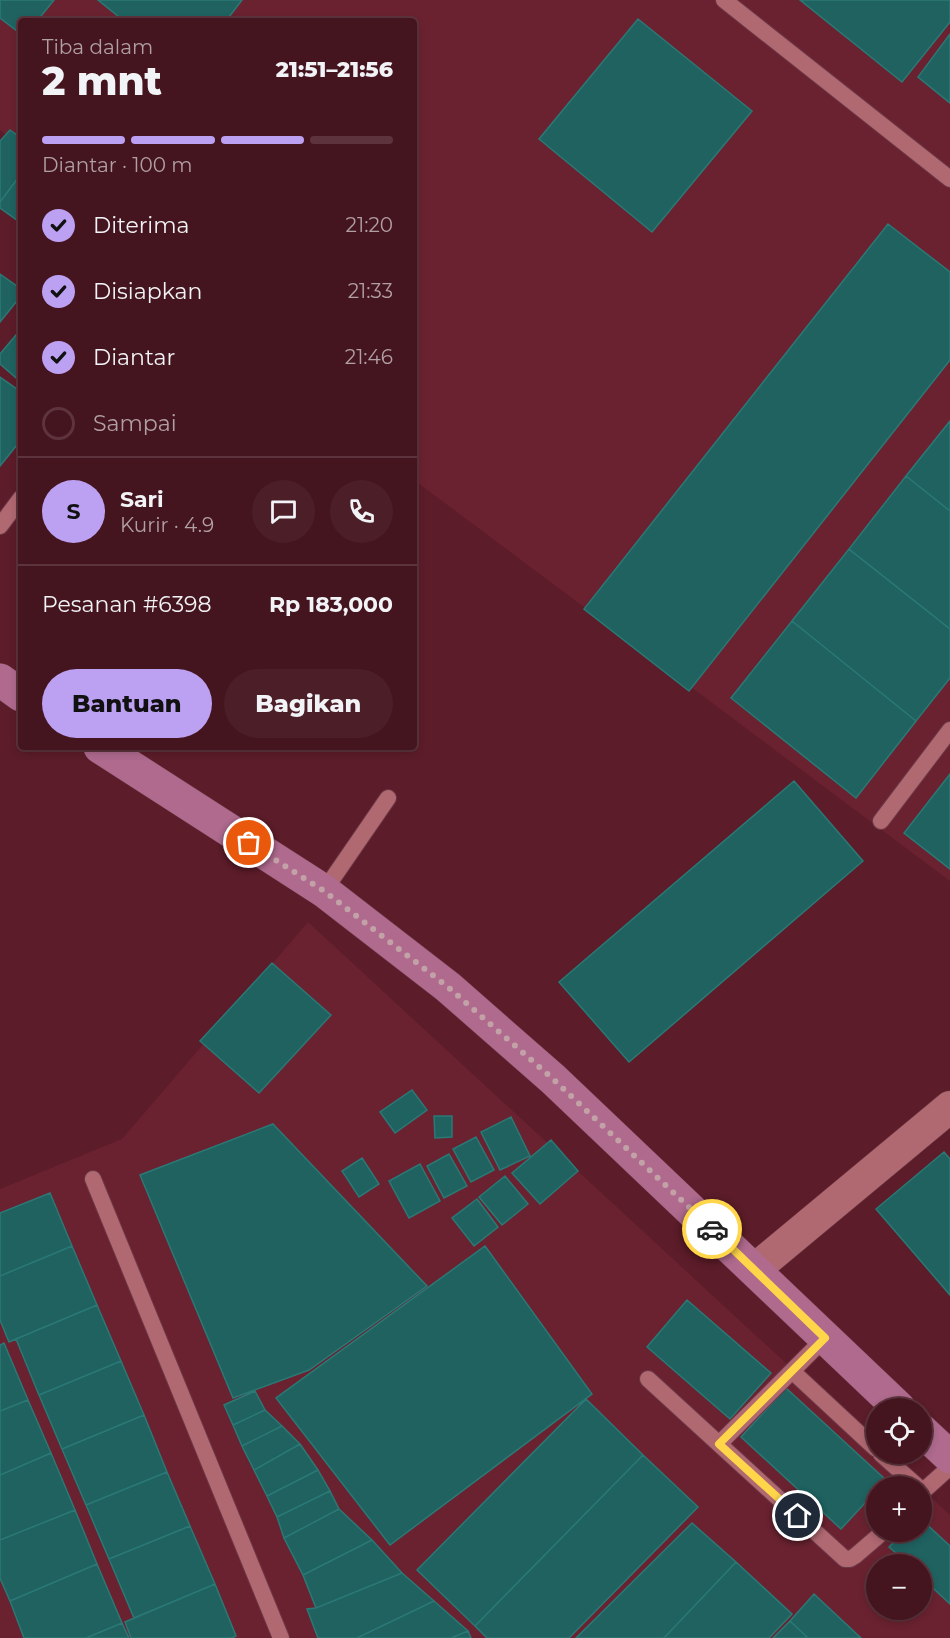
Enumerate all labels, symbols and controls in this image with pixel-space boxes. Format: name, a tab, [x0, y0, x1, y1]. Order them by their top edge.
text: Tiba dalam	[42, 35, 153, 59]
text: 21:51–21:56	[276, 56, 393, 83]
text: 2 mnt	[42, 57, 162, 105]
text: Diantar · 100 m	[42, 153, 192, 177]
icon: check	[42, 209, 75, 242]
text: Diterima	[93, 212, 190, 239]
text: 21:20	[346, 213, 393, 237]
icon: check	[42, 275, 75, 308]
text: Disiapkan	[93, 278, 202, 305]
text: 21:33	[348, 279, 393, 303]
icon: check	[42, 341, 75, 374]
text: Diantar	[93, 344, 175, 371]
text: 21:46	[345, 345, 393, 369]
text: Sampai	[93, 410, 177, 437]
button: chat	[252, 480, 315, 543]
button: phone	[330, 480, 393, 543]
text: Sari	[120, 486, 164, 513]
text: S	[66, 498, 81, 525]
text: Kurir · 4.9	[120, 513, 214, 537]
text: Pesanan #6398	[42, 591, 212, 618]
text: Rp 183,000	[269, 591, 393, 618]
button: Bantuan	[42, 669, 212, 738]
button: Bagikan	[224, 669, 393, 738]
pin	[223, 817, 274, 868]
icon: bag	[232, 826, 265, 859]
courier	[682, 1199, 742, 1259]
icon: car	[696, 1213, 729, 1246]
map controls	[866, 1398, 932, 1620]
button: locate	[866, 1398, 932, 1464]
button: +	[866, 1476, 932, 1542]
pin	[772, 1490, 823, 1541]
icon: home	[781, 1499, 814, 1532]
button: −	[866, 1554, 932, 1620]

